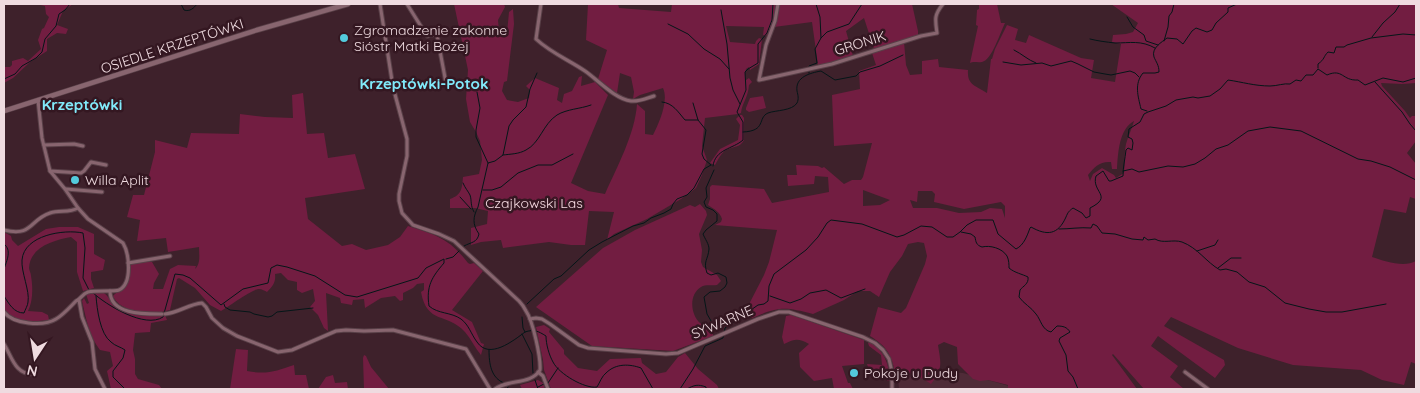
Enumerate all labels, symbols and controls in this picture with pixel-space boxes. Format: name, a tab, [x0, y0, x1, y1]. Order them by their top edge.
street label: OSIEDLE KRZEPTÓWKI	[98, 14, 246, 78]
place label: Zgromadzenie zakonne Sióstr Matki Bożej	[354, 21, 507, 55]
street label: GRONIK	[832, 27, 888, 59]
marker: Zgromadzenie zakonne Sióstr Matki Bożej	[338, 32, 350, 44]
district label: Krzeptówki-Potok	[360, 74, 488, 93]
district label: Krzeptówki	[42, 95, 122, 114]
place label: Willa Aplit	[85, 171, 149, 189]
marker: Willa Aplit	[69, 174, 81, 186]
park label: Czajkowski Las	[485, 194, 583, 212]
street label: SYWARNE	[688, 301, 756, 343]
north arrow	[10, 333, 60, 383]
text: N	[25, 361, 39, 381]
place label: Pokoje u Dudy	[864, 364, 958, 382]
marker: Pokoje u Dudy	[848, 367, 860, 379]

